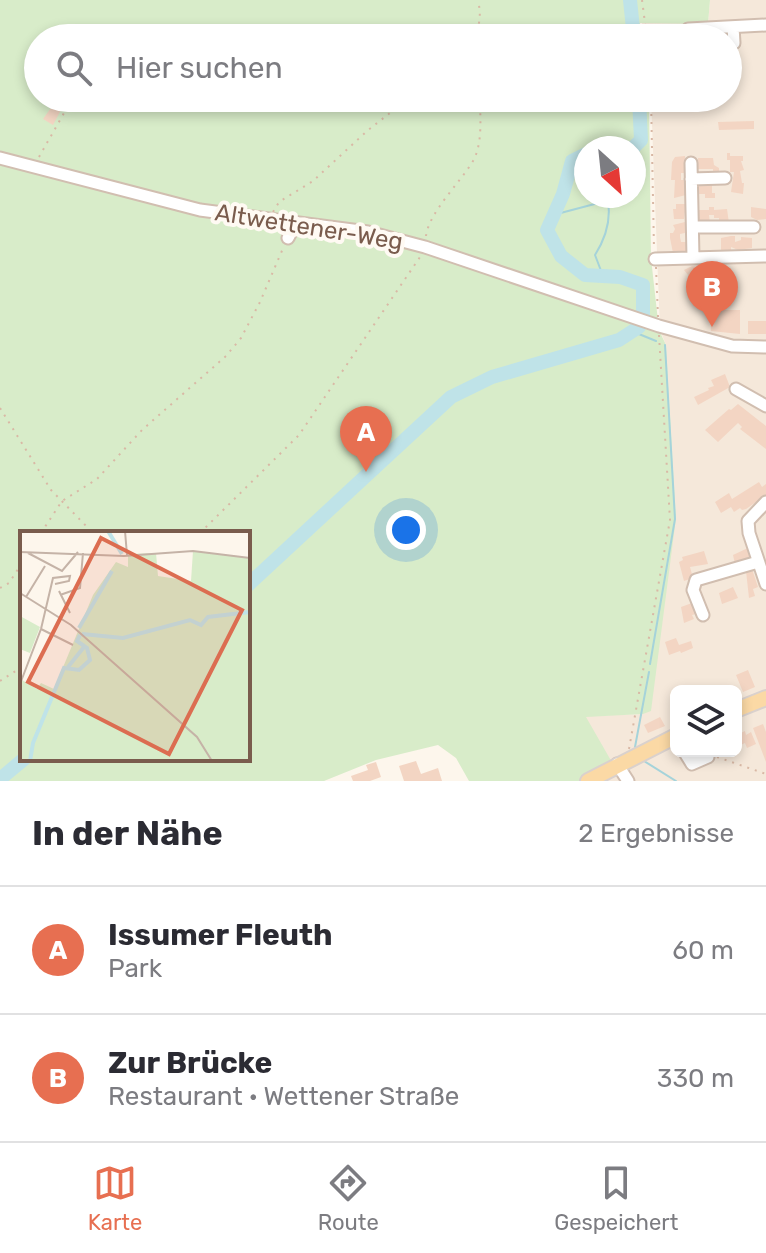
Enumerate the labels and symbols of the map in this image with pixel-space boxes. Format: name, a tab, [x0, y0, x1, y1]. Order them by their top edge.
north arrow	[574, 136, 646, 208]
street label: Altwettener-Weg	[213, 198, 405, 256]
pin: B	[686, 261, 738, 327]
pin: A	[340, 406, 392, 472]
your location	[386, 510, 426, 550]
inset map	[20, 531, 250, 761]

